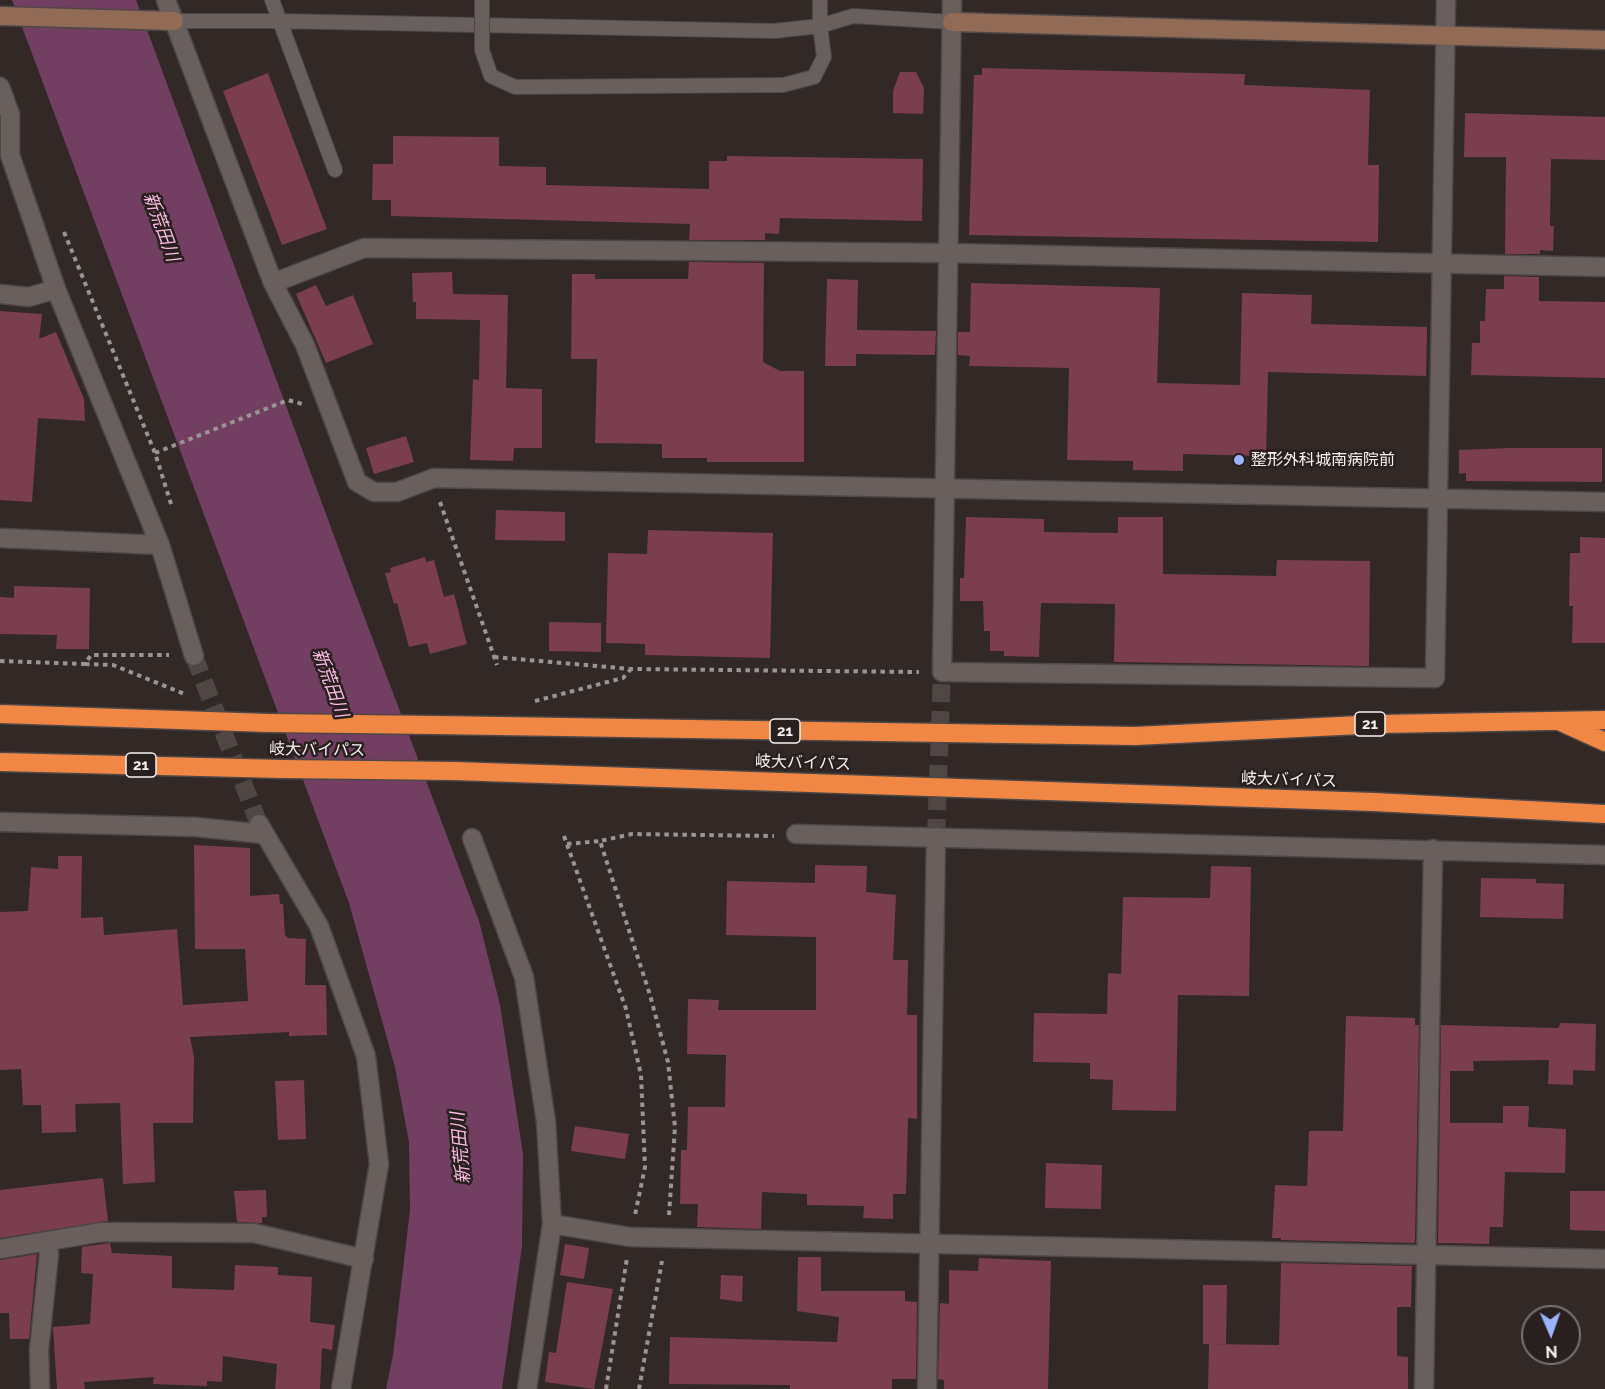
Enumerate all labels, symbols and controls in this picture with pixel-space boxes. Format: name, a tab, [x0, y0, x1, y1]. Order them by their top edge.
water label: 新荒田川	[139, 189, 183, 265]
place label: 整形外科城南病院前	[1251, 450, 1395, 470]
marker: 整形外科城南病院前	[1232, 453, 1246, 467]
water label: 新荒田川	[308, 645, 352, 721]
road number: 21	[1355, 712, 1385, 736]
road number: 21	[770, 719, 800, 743]
street label: 岐大バイパス	[269, 740, 365, 760]
street label: 岐大バイパス	[755, 752, 851, 774]
road number: 21	[126, 753, 156, 777]
street label: 岐大バイパス	[1241, 769, 1337, 791]
water label: 新荒田川	[447, 1111, 475, 1185]
north arrow	[1521, 1305, 1581, 1365]
text: N	[1545, 1342, 1558, 1361]

